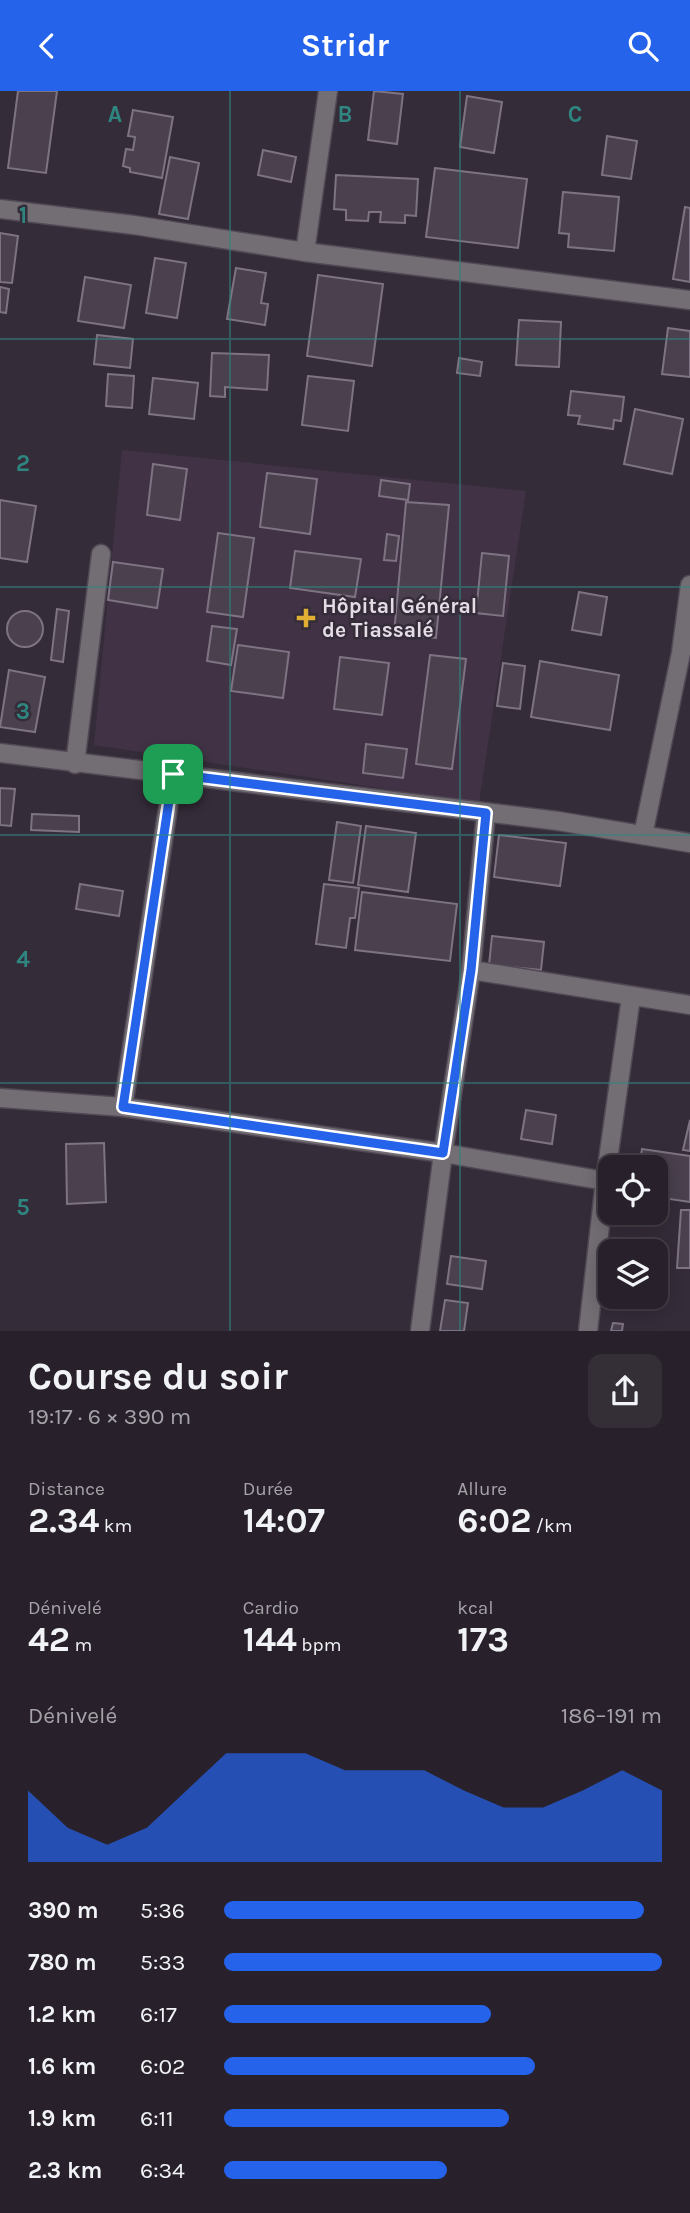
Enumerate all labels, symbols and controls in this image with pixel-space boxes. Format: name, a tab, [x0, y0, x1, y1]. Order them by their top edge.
icon: back	[28, 27, 66, 65]
text: Stridr	[301, 27, 389, 64]
icon: search	[624, 27, 662, 65]
text: A	[108, 101, 122, 128]
text: B	[338, 101, 352, 128]
text: C	[568, 101, 582, 128]
text: 1	[19, 202, 27, 229]
text: 2	[16, 450, 30, 477]
place label: Hôpital Général de Tiassalé	[322, 594, 477, 642]
marker: Hôpital Général de Tiassalé	[296, 608, 316, 628]
text: 3	[16, 698, 30, 725]
pin	[143, 744, 203, 804]
icon: arrive	[154, 755, 192, 793]
text: 4	[16, 946, 30, 973]
map controls	[598, 1155, 668, 1309]
button: locate	[598, 1155, 668, 1225]
text: 5	[16, 1194, 30, 1221]
button: layers	[598, 1239, 668, 1309]
text: Course du soir	[28, 1354, 288, 1399]
button: share	[588, 1354, 662, 1428]
text: 19:17 · 6 × 390 m	[28, 1403, 191, 1430]
text: Distance	[28, 1478, 105, 1500]
text: Durée	[243, 1478, 293, 1500]
text: Allure	[457, 1478, 507, 1500]
text: 2.34	[28, 1500, 99, 1541]
text: 14:07	[243, 1500, 325, 1541]
text: 6:02	[457, 1500, 531, 1541]
text: km	[99, 1515, 132, 1537]
text: /km	[531, 1515, 573, 1537]
text: Dénivelé	[28, 1597, 102, 1619]
text: Cardio	[243, 1597, 299, 1619]
text: kcal	[457, 1597, 494, 1619]
text: 42	[28, 1619, 70, 1660]
text: 144	[243, 1619, 297, 1660]
text: 173	[457, 1619, 509, 1660]
text: m	[70, 1634, 92, 1656]
text: bpm	[297, 1634, 341, 1656]
text: Dénivelé	[28, 1702, 117, 1729]
text: 186–191 m	[561, 1702, 662, 1729]
text: 390 m	[28, 1897, 99, 1924]
text: 5:36	[140, 1897, 185, 1924]
text: 780 m	[28, 1949, 97, 1976]
text: 5:33	[140, 1949, 185, 1976]
text: 1.2 km	[28, 2001, 96, 2028]
text: 6:17	[140, 2001, 177, 2028]
text: 1.6 km	[28, 2053, 96, 2080]
text: 6:02	[140, 2053, 185, 2080]
text: 1.9 km	[28, 2105, 96, 2132]
text: 6:11	[140, 2105, 174, 2132]
text: 2.3 km	[28, 2157, 102, 2184]
text: 6:34	[140, 2157, 185, 2184]

